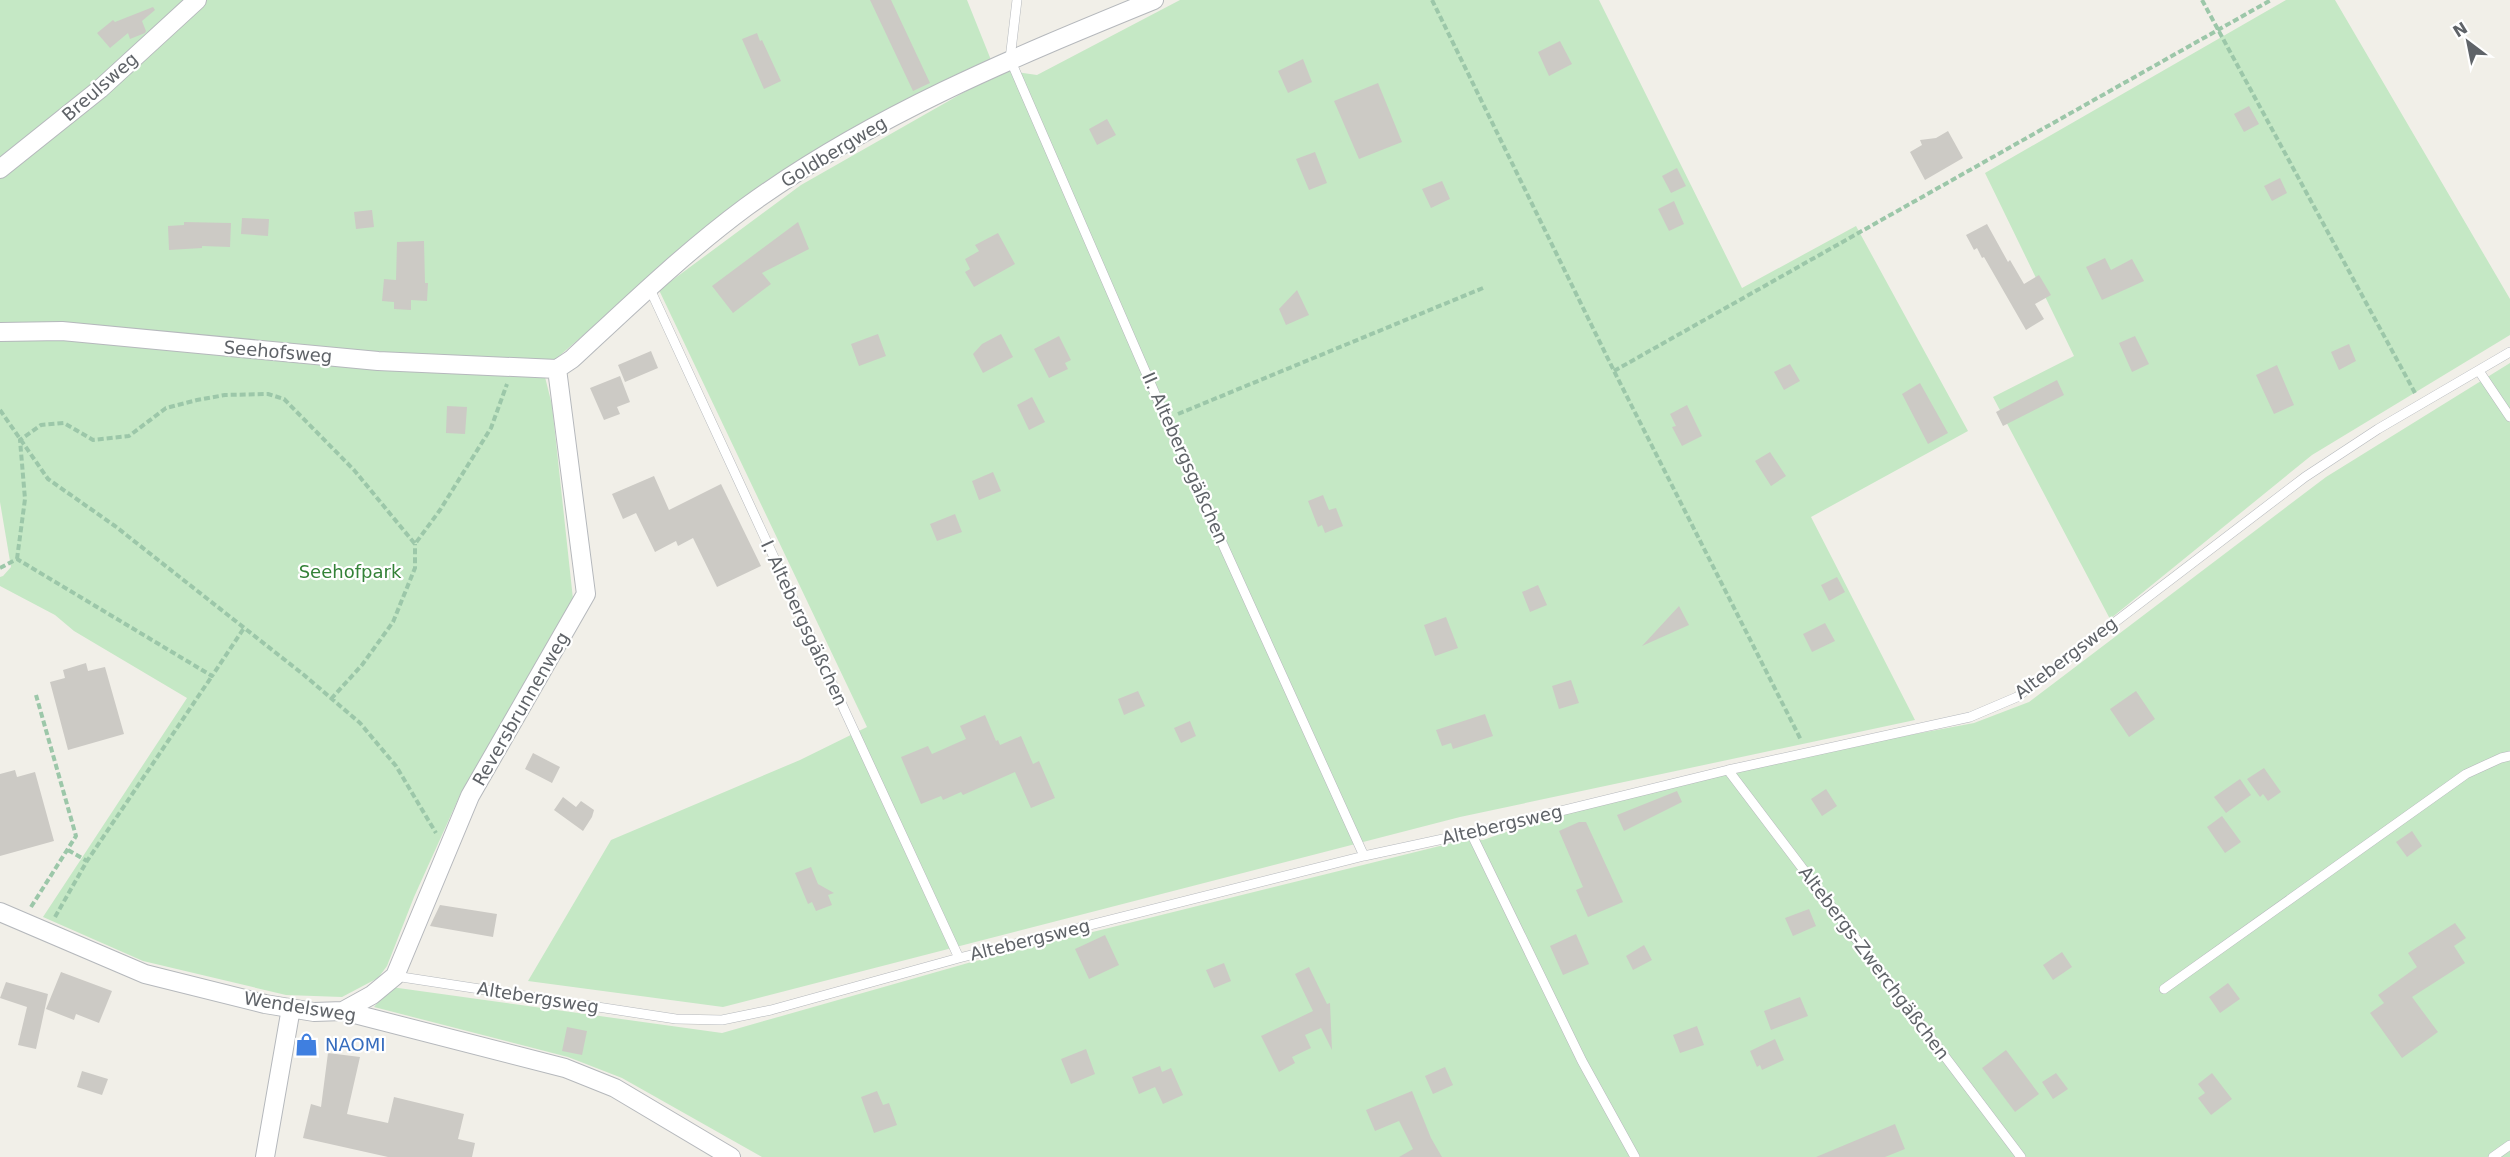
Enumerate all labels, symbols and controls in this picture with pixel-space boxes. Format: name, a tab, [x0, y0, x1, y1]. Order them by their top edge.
north arrow	[2438, 12, 2498, 72]
text: N	[2450, 18, 2471, 41]
street label: Breulsweg	[58, 48, 142, 125]
street label: Goldbergweg	[777, 112, 890, 191]
street label: Seehofsweg	[223, 336, 333, 367]
street label: II. Altebergsgäßchen	[1138, 369, 1233, 547]
street label: I. Altebergsgäßchen	[757, 537, 852, 709]
park label: Seehofpark	[299, 561, 402, 582]
street label: Altebergsweg	[2010, 612, 2121, 703]
street label: Reversbrunnenweg	[468, 628, 573, 789]
street label: Altebergsweg	[1440, 800, 1564, 849]
street label: Altebergs-Zwerchgäßchen	[1795, 862, 1954, 1063]
street label: Altebergsweg	[968, 914, 1092, 965]
street label: Altebergsweg	[476, 978, 600, 1018]
street label: Wendelsweg	[242, 987, 358, 1026]
shop icon: NAOMI	[294, 1032, 320, 1058]
place label: NAOMI	[325, 1034, 385, 1055]

